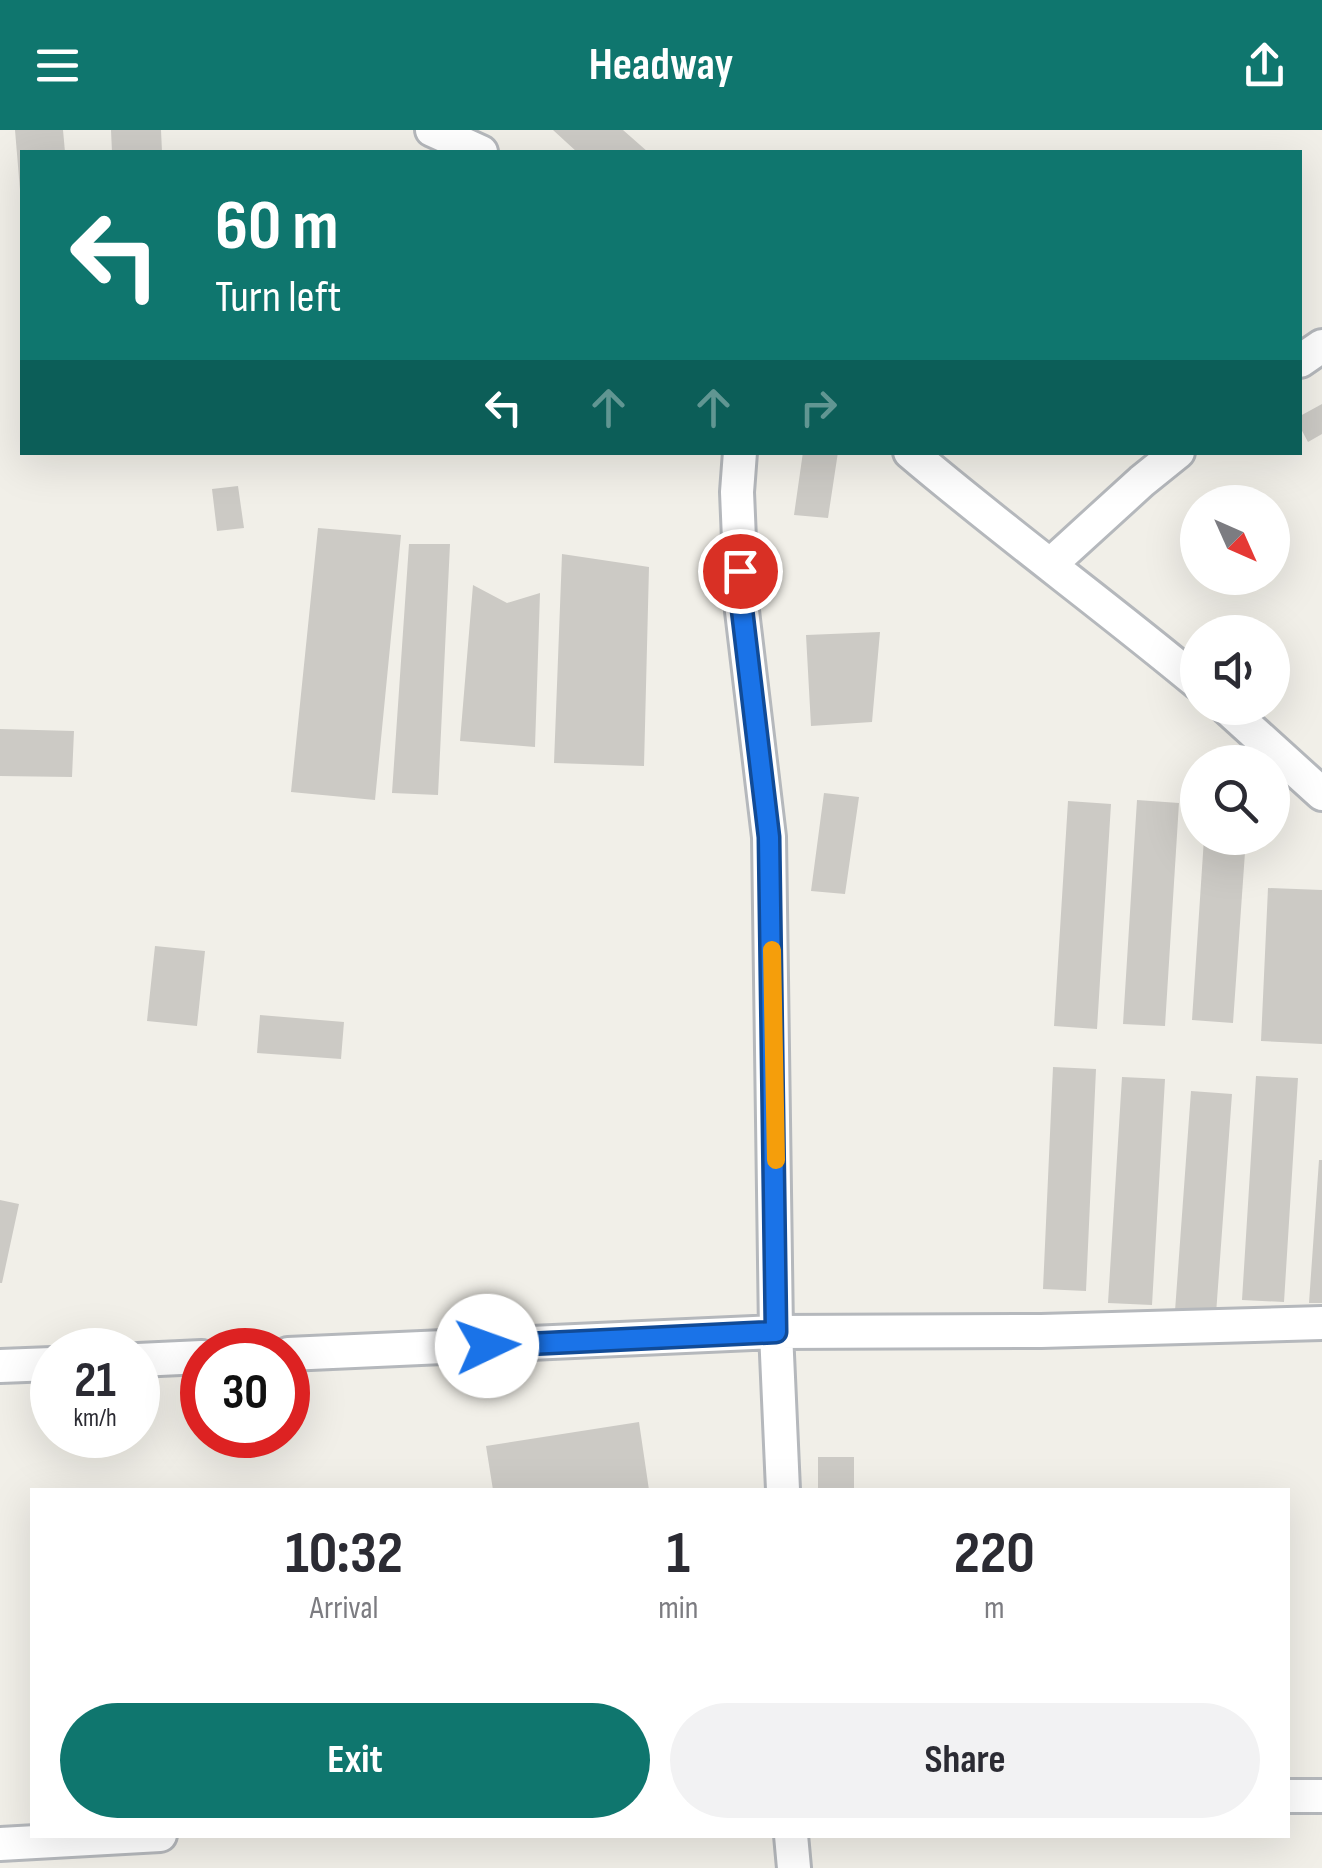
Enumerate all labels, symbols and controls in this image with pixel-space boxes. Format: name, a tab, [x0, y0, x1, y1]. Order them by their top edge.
icon: menu	[30, 38, 85, 93]
text: Headway	[589, 38, 733, 93]
icon: share	[1237, 38, 1292, 93]
text: 60 m	[215, 185, 339, 269]
icon: left	[50, 190, 180, 320]
text: Turn left	[215, 270, 341, 325]
icon: left	[476, 380, 531, 435]
icon: ahead	[581, 380, 636, 435]
icon: ahead	[686, 380, 741, 435]
icon: right	[791, 380, 846, 435]
north arrow	[1180, 485, 1290, 595]
map controls	[1180, 485, 1290, 855]
pin	[698, 529, 783, 614]
icon: arrive	[713, 544, 768, 599]
button: sound	[1180, 615, 1290, 725]
button: search	[1180, 745, 1290, 855]
position arrow	[435, 1294, 539, 1398]
speed limit sign: 30	[180, 1328, 310, 1458]
text: 21	[74, 1351, 116, 1411]
text: km/h	[73, 1403, 117, 1434]
text: 10:32	[285, 1518, 403, 1590]
text: 1	[667, 1518, 690, 1590]
text: 220	[954, 1518, 1035, 1590]
text: Arrival	[310, 1589, 379, 1628]
text: min	[658, 1589, 698, 1628]
text: m	[984, 1589, 1004, 1628]
button: Exit	[60, 1703, 650, 1818]
button: Share	[670, 1703, 1260, 1818]

